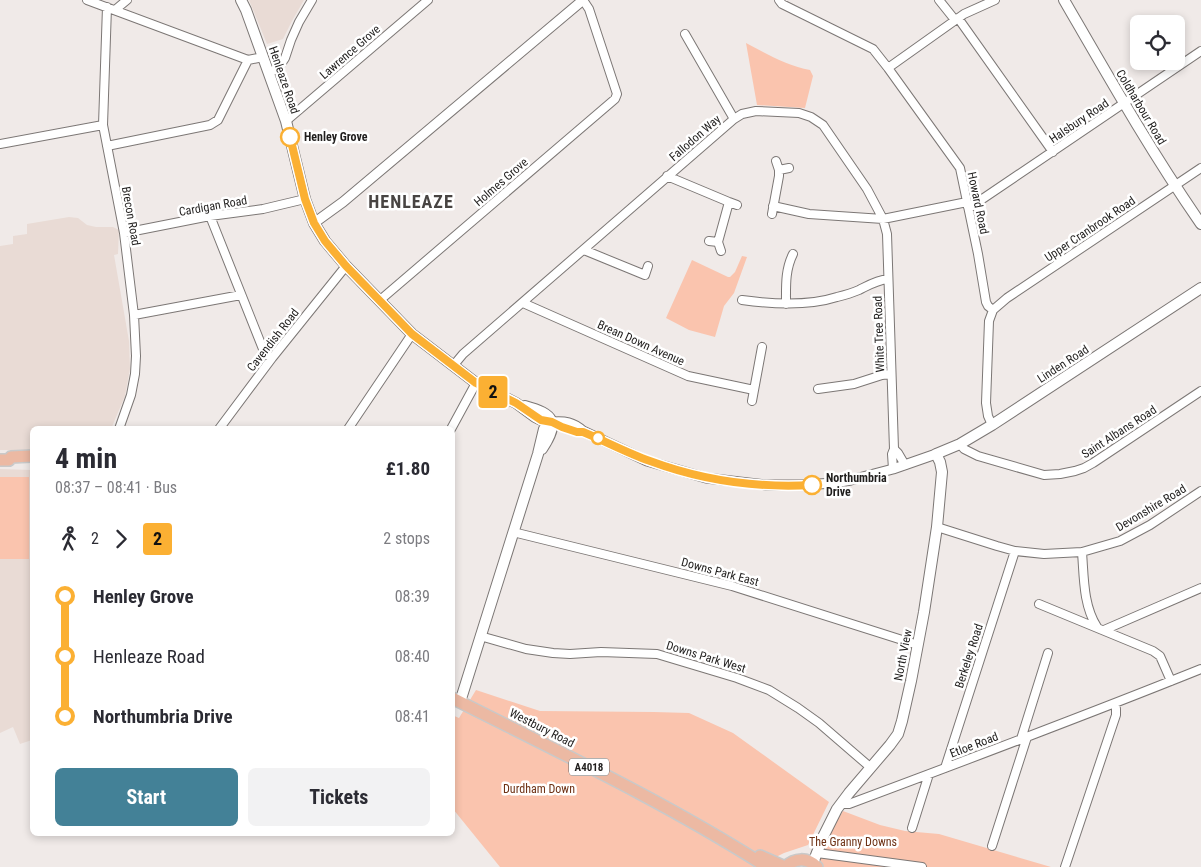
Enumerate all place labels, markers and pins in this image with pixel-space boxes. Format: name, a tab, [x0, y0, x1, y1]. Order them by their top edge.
marker: Henley Grove	[280, 127, 300, 147]
place label: Henley Grove	[304, 130, 368, 144]
unlabelled marker	[591, 431, 605, 445]
place label: Northumbria Drive	[826, 471, 887, 499]
marker: Northumbria Drive	[802, 475, 822, 495]

